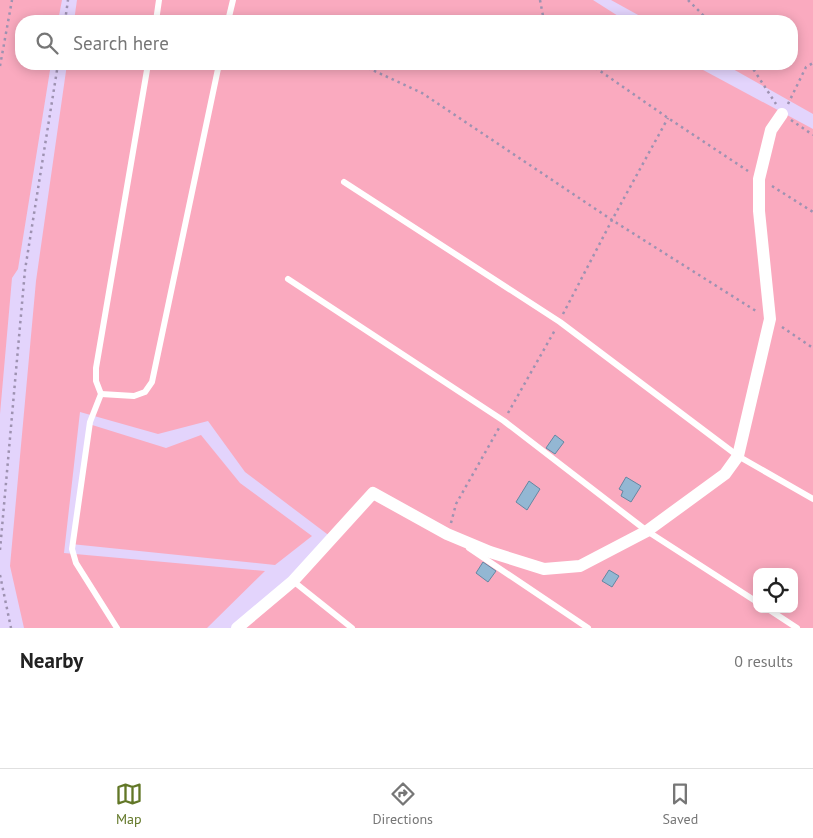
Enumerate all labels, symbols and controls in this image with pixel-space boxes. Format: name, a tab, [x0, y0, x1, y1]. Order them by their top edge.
search box	[15, 15, 798, 70]
icon: search	[33, 29, 61, 57]
text: Search here	[73, 31, 169, 55]
map controls	[753, 568, 798, 613]
button: locate	[753, 568, 798, 613]
text: Nearby	[20, 647, 83, 674]
text: 0 results	[734, 651, 793, 671]
tab: Map	[115, 780, 143, 828]
tab: Directions	[372, 780, 433, 828]
tab: Saved	[663, 780, 698, 828]

